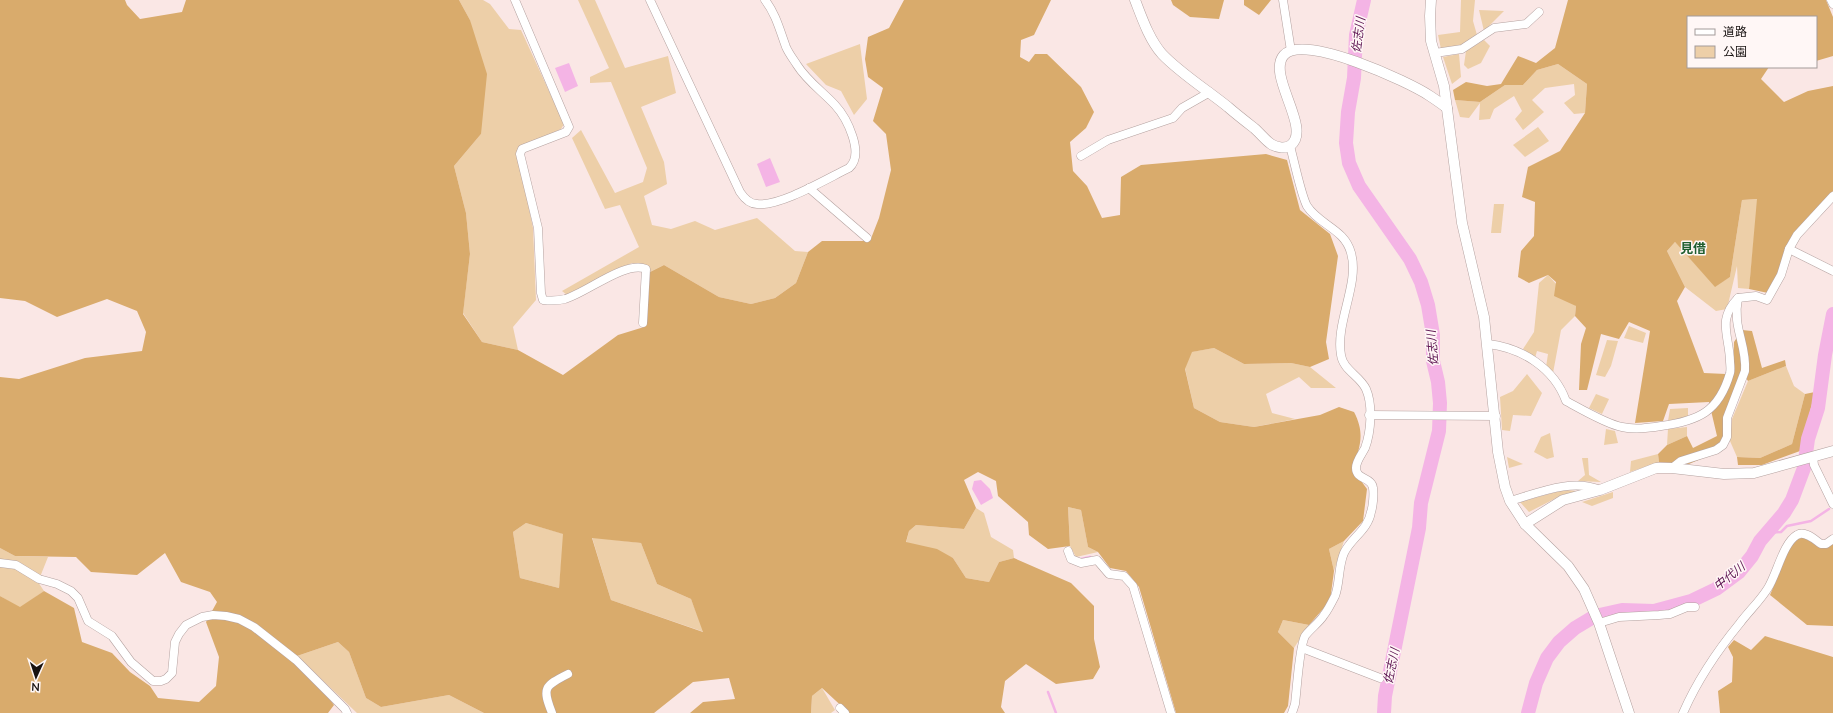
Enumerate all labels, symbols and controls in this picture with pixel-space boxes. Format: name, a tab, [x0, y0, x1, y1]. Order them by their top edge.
water label: 佐志川	[1348, 14, 1368, 54]
legend	[1687, 16, 1817, 68]
text: 道路	[1723, 24, 1747, 39]
text: 公園	[1723, 44, 1747, 59]
district label: 見借	[1680, 240, 1706, 256]
water label: 佐志川	[1423, 327, 1441, 367]
water label: 中代川	[1710, 558, 1749, 593]
water label: 佐志川	[1380, 645, 1402, 685]
north arrow	[16, 657, 56, 697]
text: N	[31, 681, 40, 694]

